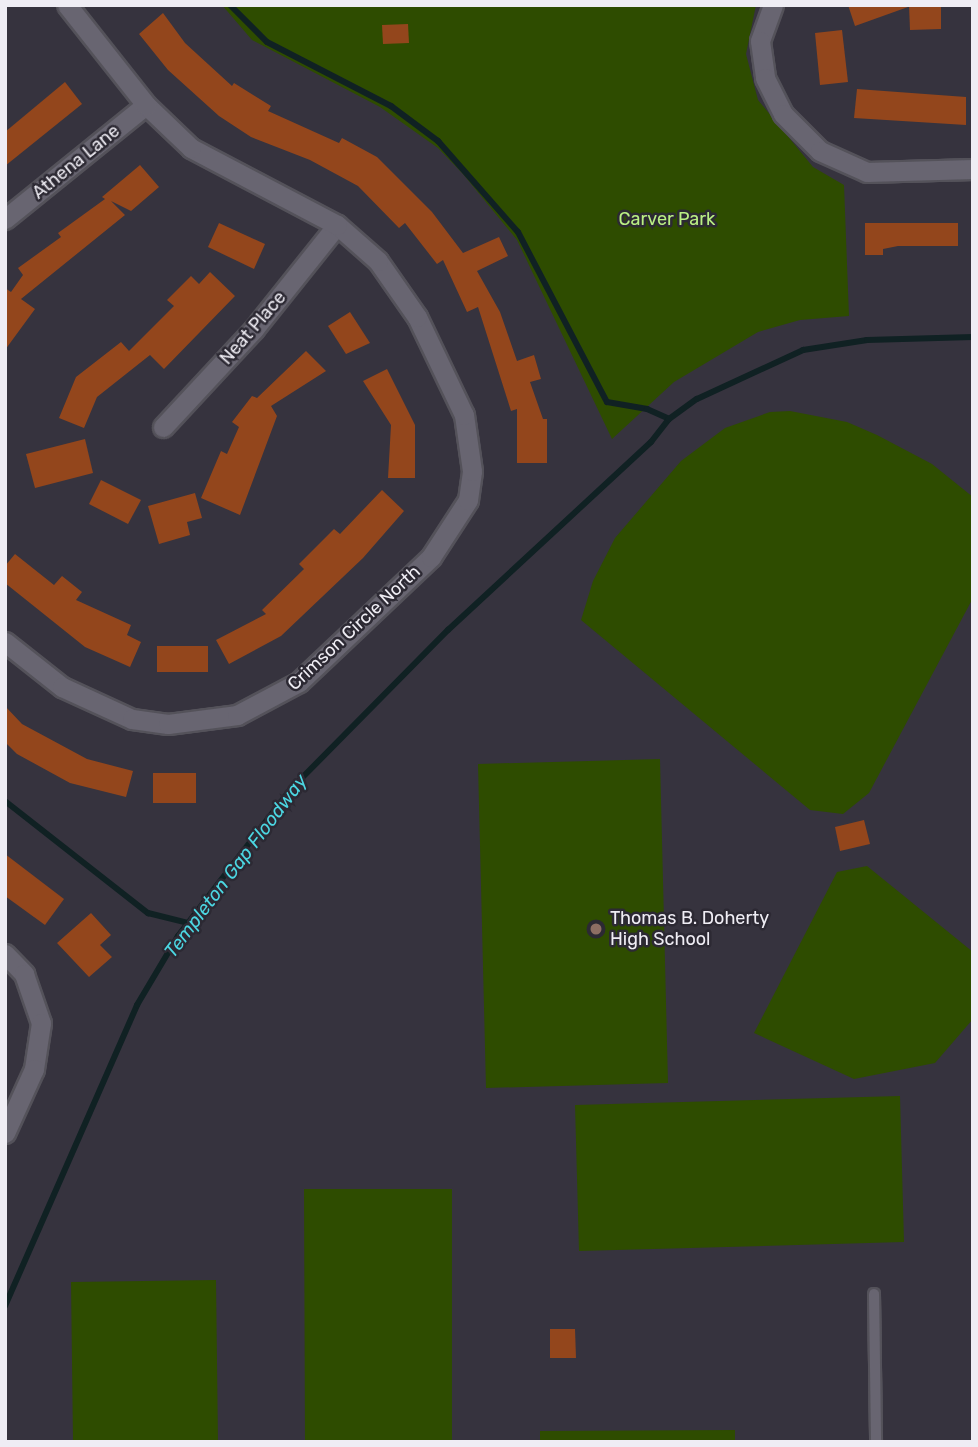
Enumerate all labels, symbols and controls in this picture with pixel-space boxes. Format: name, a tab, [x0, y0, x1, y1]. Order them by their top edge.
street label: Athena Lane	[28, 120, 124, 204]
park label: Carver Park	[618, 208, 716, 230]
street label: Neat Place	[215, 287, 291, 369]
street label: Crimson Circle North	[283, 561, 425, 695]
water label: Templeton Gap Floodway	[160, 770, 312, 962]
place label: Thomas B. Doherty High School	[610, 908, 769, 950]
marker: Thomas B. Doherty High School	[588, 921, 604, 937]

